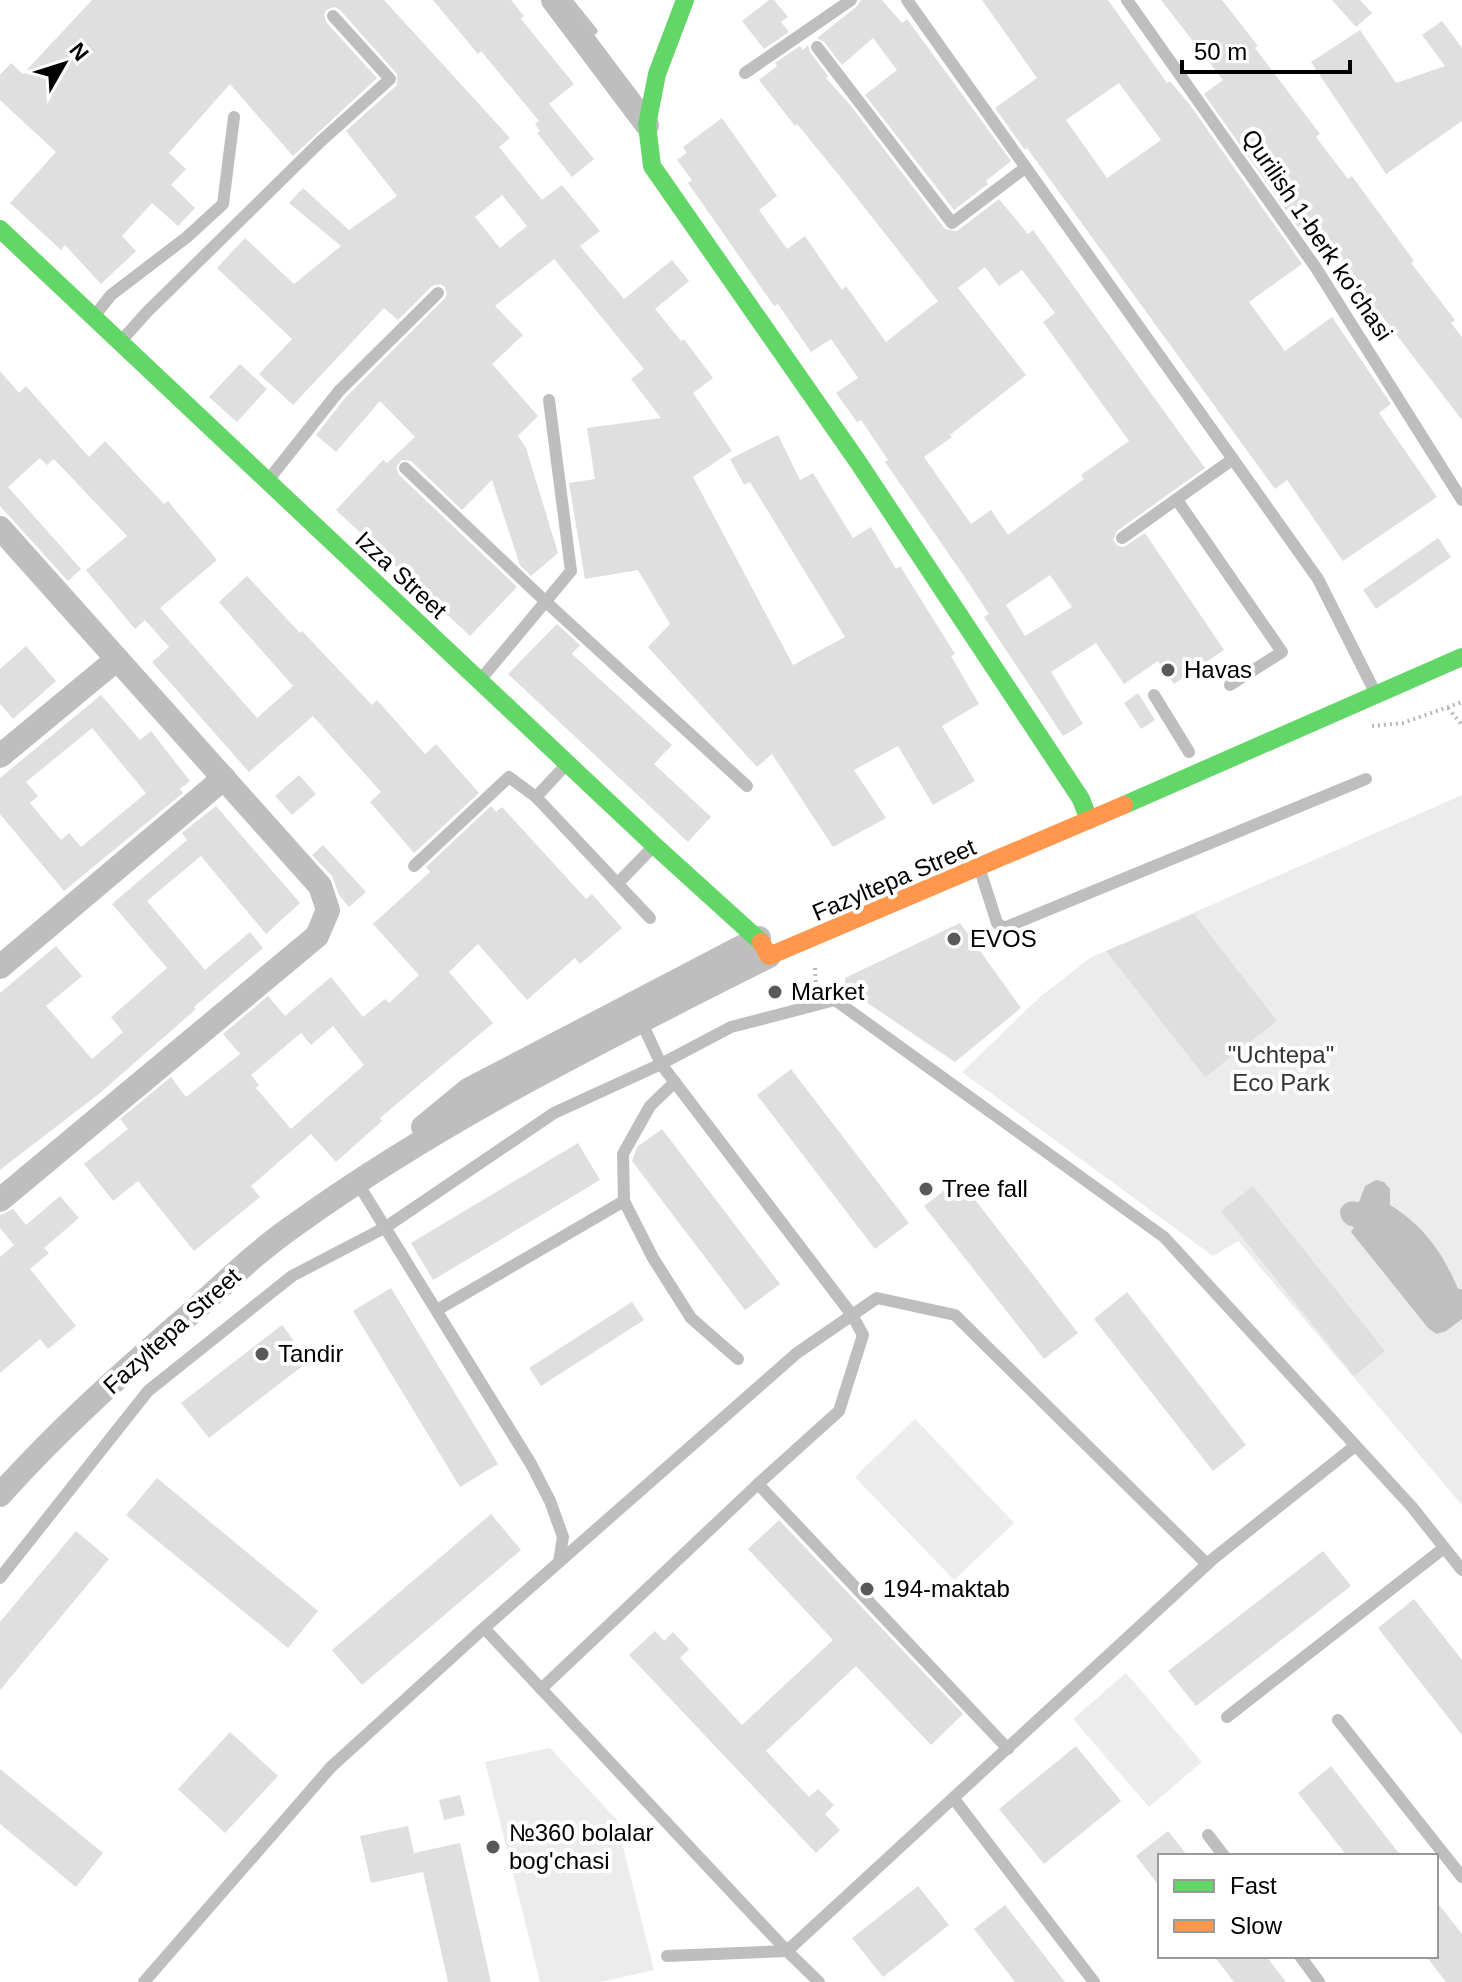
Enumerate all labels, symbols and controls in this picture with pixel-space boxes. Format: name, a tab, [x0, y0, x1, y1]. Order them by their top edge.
north arrow	[24, 24, 104, 104]
scale bar	[1182, 24, 1350, 74]
text: N	[64, 38, 94, 66]
text: 50 m	[1194, 38, 1247, 65]
street label: Qurilish 1-berk ko'chasi	[1237, 124, 1398, 345]
street label: Izza Street	[350, 526, 453, 624]
place label: Havas	[1184, 656, 1252, 683]
marker: Havas	[1159, 661, 1177, 679]
street label: Fazyltepa Street	[808, 833, 980, 926]
place label: EVOS	[970, 925, 1037, 952]
marker: EVOS	[945, 930, 963, 948]
place label: Market	[791, 978, 865, 1005]
marker: Market	[766, 983, 784, 1001]
park label: "Uchtepa" Eco Park	[1228, 1041, 1334, 1096]
place label: Tree fall	[942, 1175, 1028, 1202]
marker: Tree fall	[917, 1180, 935, 1198]
street label: Fazyltepa Street	[98, 1262, 246, 1399]
place label: Tandir	[278, 1340, 343, 1367]
marker: Tandir	[253, 1345, 271, 1363]
place label: 194-maktab	[883, 1575, 1010, 1602]
marker: 194-maktab	[858, 1580, 876, 1598]
place label: №360 bolalar bog'chasi	[509, 1819, 654, 1874]
marker: №360 bolalar bog'chasi	[484, 1838, 502, 1856]
legend	[1158, 1854, 1438, 1958]
text: Fast	[1230, 1872, 1277, 1899]
text: Slow	[1230, 1912, 1283, 1939]

